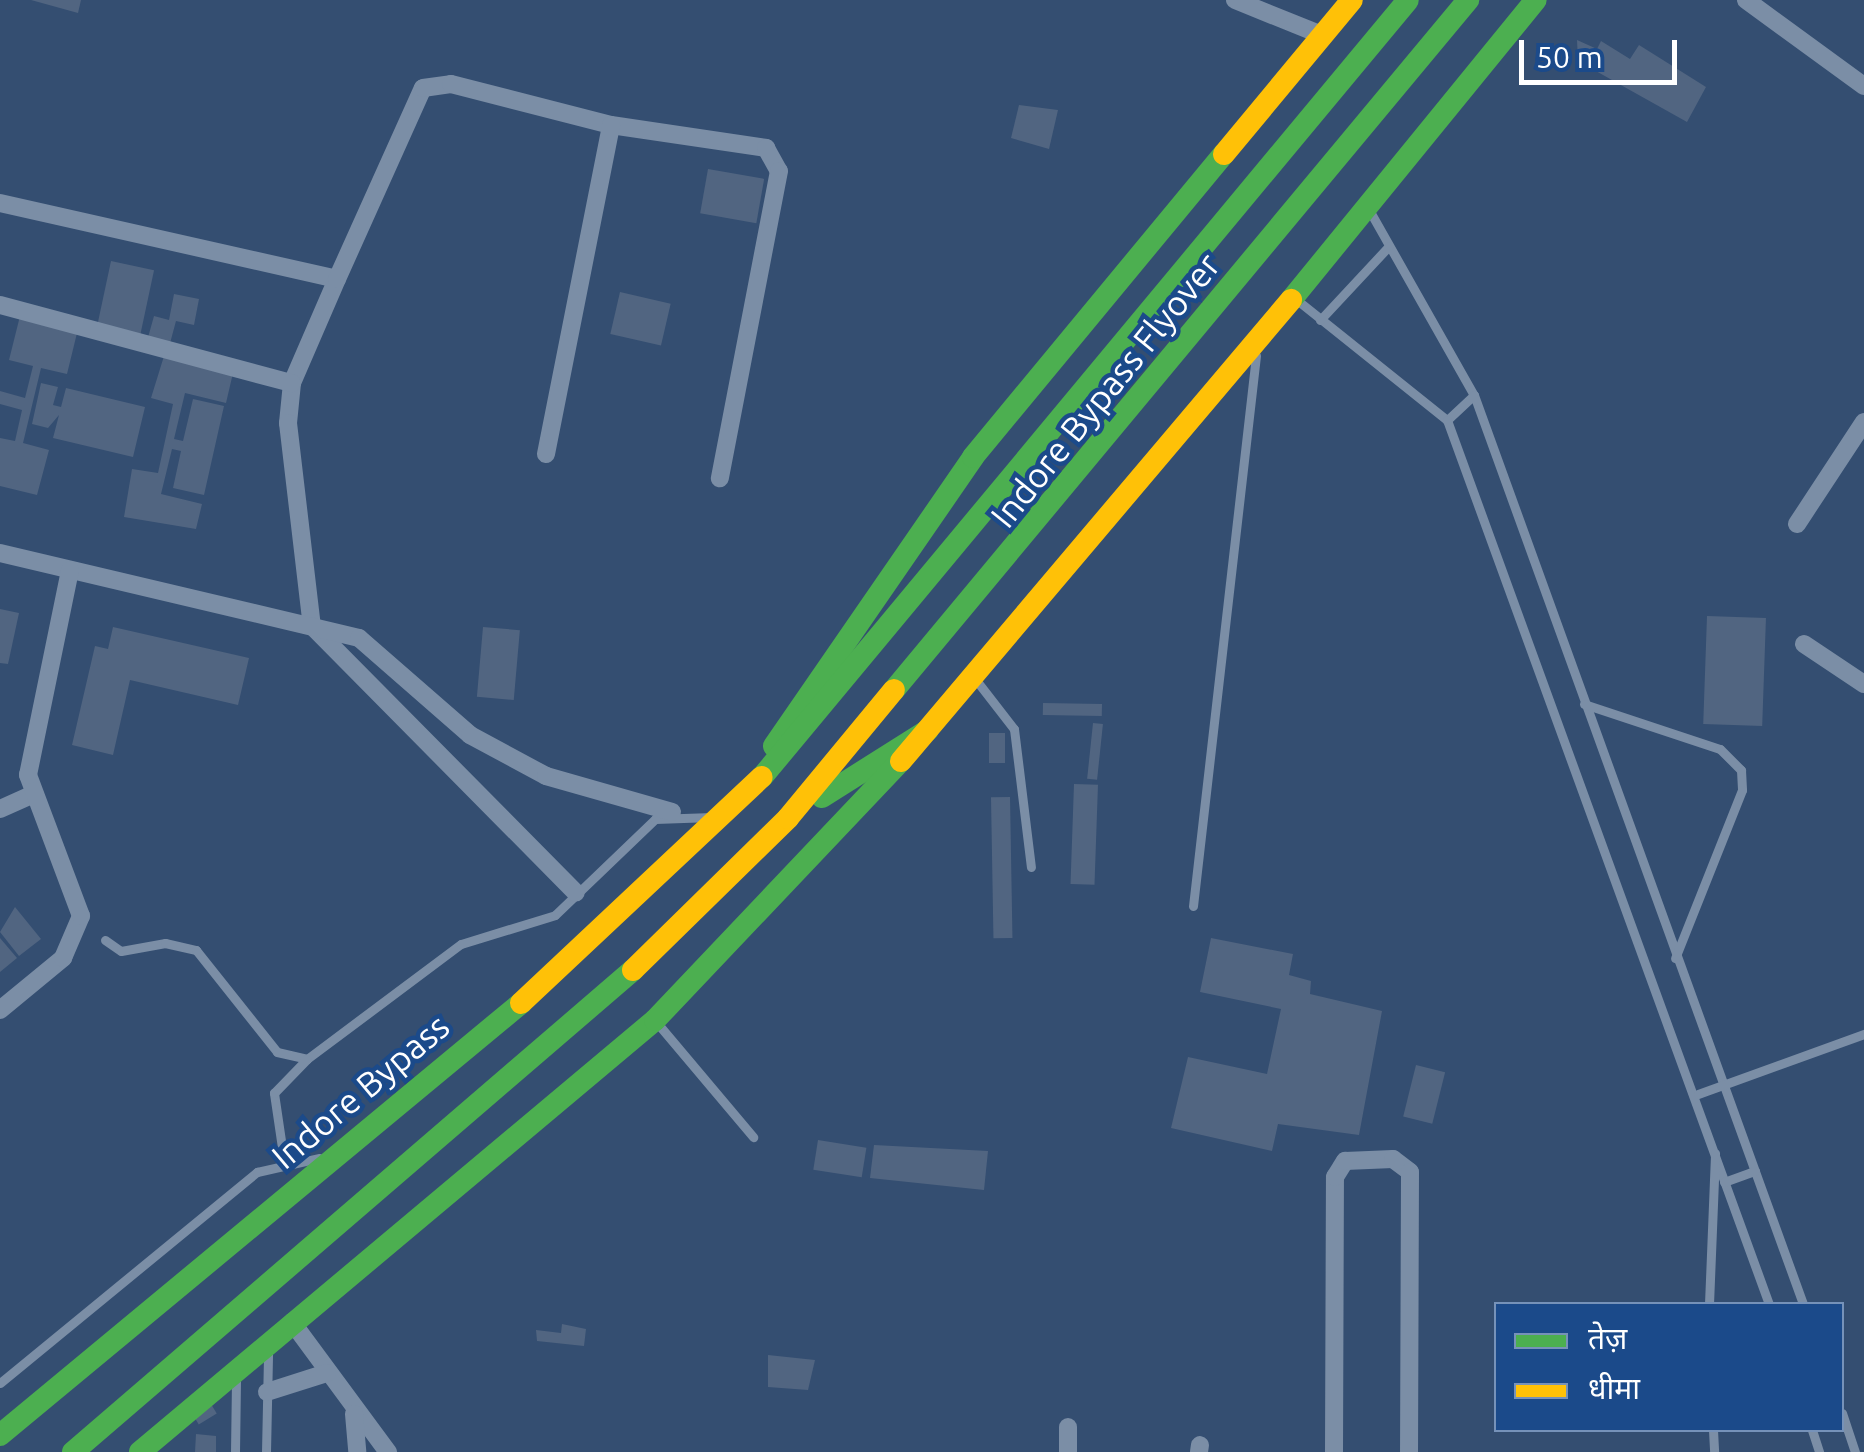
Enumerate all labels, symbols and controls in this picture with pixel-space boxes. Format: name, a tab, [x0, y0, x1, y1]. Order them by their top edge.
scale bar	[1524, 20, 1682, 82]
text: 50 m	[1536, 40, 1603, 74]
street label: Indore Bypass Flyover	[981, 244, 1229, 536]
street label: Indore Bypass	[263, 1005, 457, 1177]
legend	[1494, 1302, 1844, 1432]
text: तेज़	[1588, 1321, 1627, 1355]
text: धीमा	[1588, 1371, 1640, 1405]

